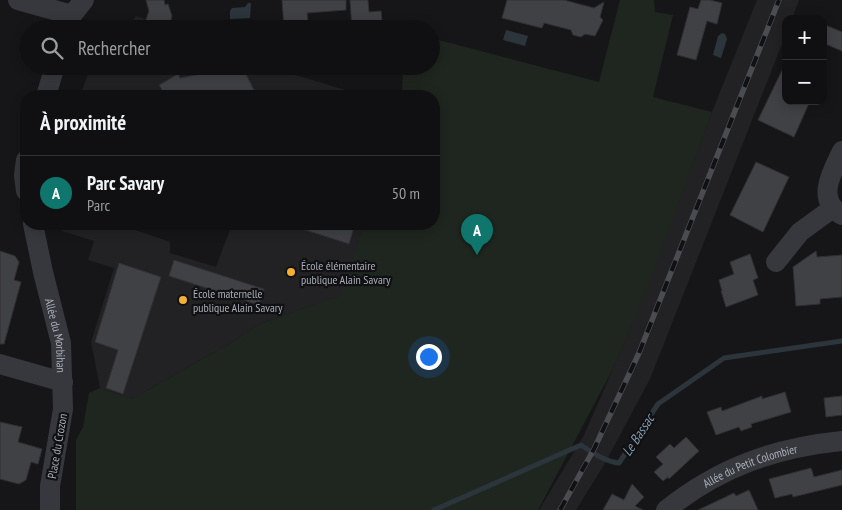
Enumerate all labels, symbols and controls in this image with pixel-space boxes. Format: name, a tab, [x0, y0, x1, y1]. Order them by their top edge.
map controls	[782, 15, 827, 105]
button: +	[782, 15, 827, 60]
search box	[20, 20, 440, 75]
icon: search	[38, 34, 66, 62]
text: Rechercher	[78, 36, 150, 60]
button: −	[782, 60, 827, 105]
text: À proximité	[40, 109, 126, 136]
text: Parc Savary	[87, 171, 164, 195]
text: A	[52, 183, 60, 203]
text: 50 m	[392, 183, 420, 203]
text: Parc	[87, 195, 110, 215]
pin: A	[461, 214, 493, 255]
place label: École élémentaire publique Alain Savary	[301, 258, 391, 287]
marker: École élémentaire publique Alain Savary	[285, 266, 297, 278]
place label: École maternelle publique Alain Savary	[193, 286, 283, 315]
marker: École maternelle publique Alain Savary	[177, 294, 189, 306]
street label: Allée du Morbihan	[42, 296, 69, 373]
your location	[416, 344, 442, 370]
water label: Le Bassac	[618, 409, 659, 459]
street label: Place du Crozon	[44, 412, 70, 480]
street label: Allée du Petit Colombier	[700, 440, 799, 490]

